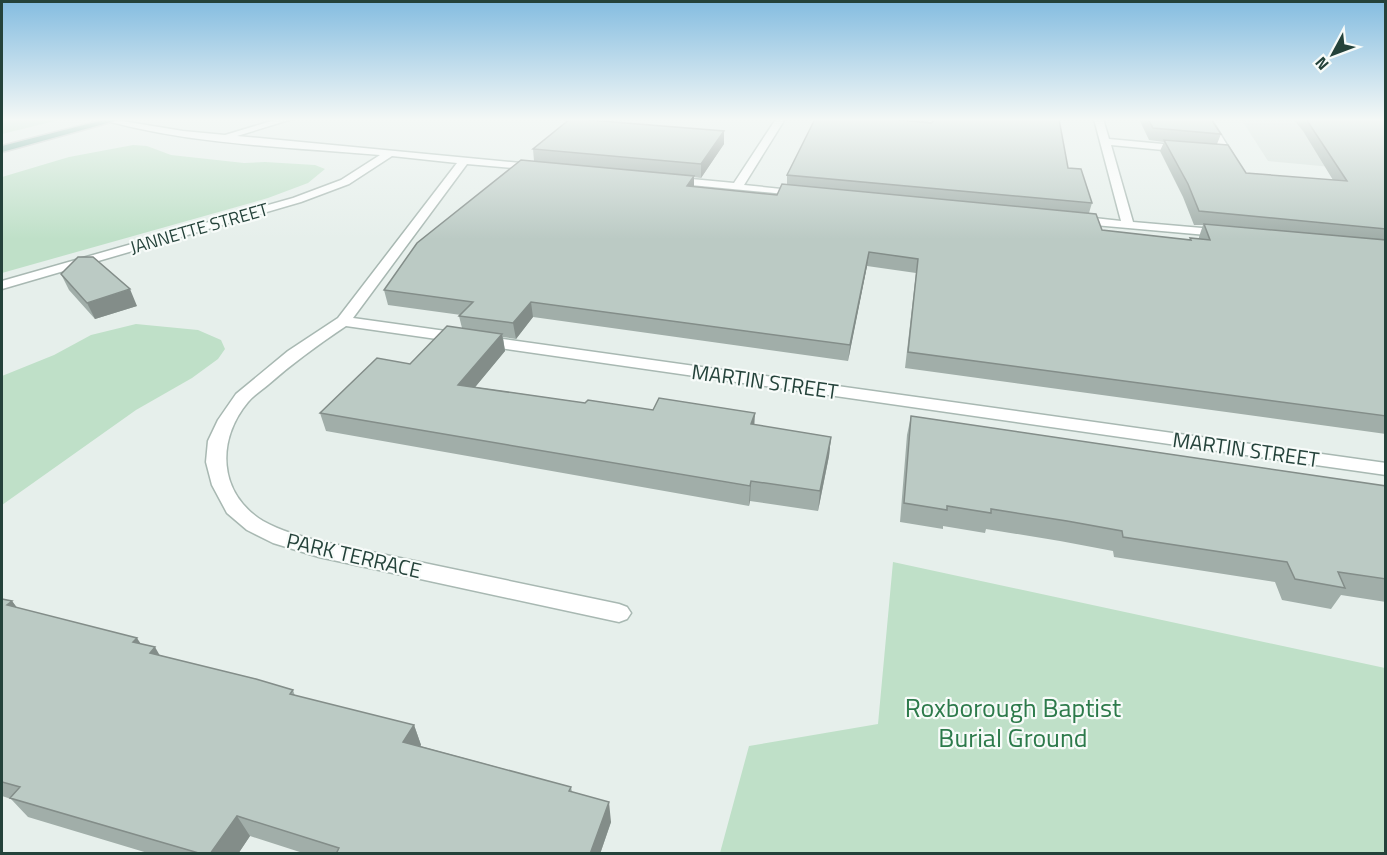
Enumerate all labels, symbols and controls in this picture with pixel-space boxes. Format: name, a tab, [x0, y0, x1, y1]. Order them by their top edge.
north arrow	[1303, 24, 1363, 84]
text: N	[1309, 52, 1334, 76]
street label: JANNETTE STREET	[127, 195, 272, 261]
street label: MARTIN STREET	[690, 355, 840, 407]
street label: MARTIN STREET	[1171, 423, 1321, 475]
street label: PARK TERRACE	[283, 524, 425, 586]
park label: Roxborough Baptist Burial Ground	[905, 688, 1121, 757]

